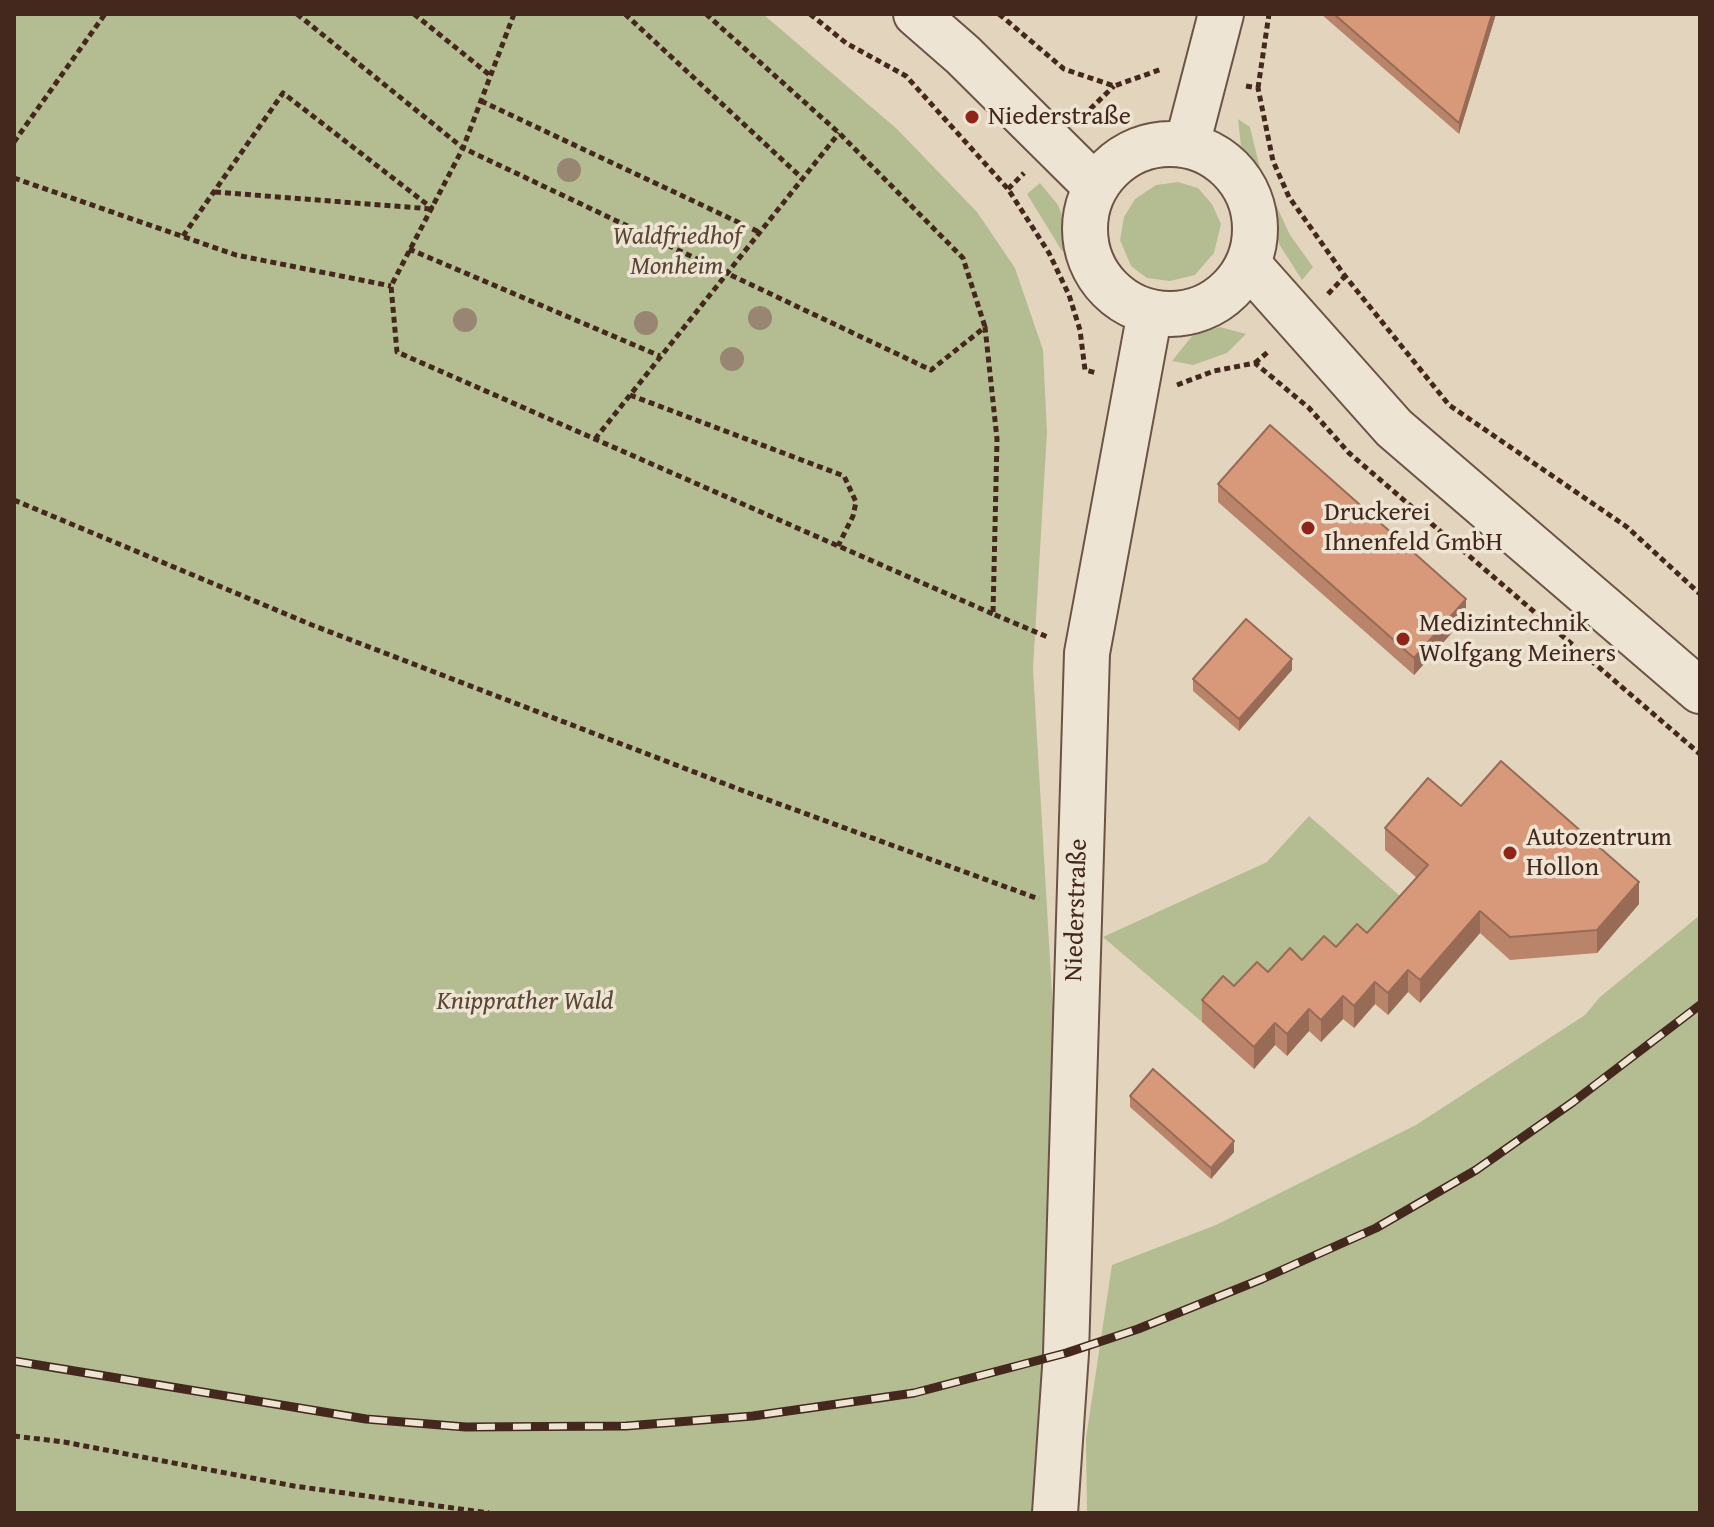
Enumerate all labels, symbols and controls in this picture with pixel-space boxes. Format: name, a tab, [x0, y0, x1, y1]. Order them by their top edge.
place label: Niederstraße	[988, 101, 1131, 133]
marker: Niederstraße	[963, 108, 981, 126]
park label: Waldfriedhof Monheim	[613, 221, 741, 282]
place label: Druckerei Ihnenfeld GmbH	[1324, 497, 1503, 558]
marker: Druckerei Ihnenfeld GmbH	[1299, 519, 1317, 537]
place label: Medizintechnik Wolfgang Meiners	[1419, 608, 1616, 670]
marker: Medizintechnik Wolfgang Meiners	[1394, 630, 1412, 648]
place label: Autozentrum Hollon	[1526, 822, 1672, 884]
street label: Niederstraße	[1059, 838, 1095, 982]
marker: Autozentrum Hollon	[1501, 844, 1519, 862]
park label: Knipprather Wald	[436, 986, 614, 1018]

